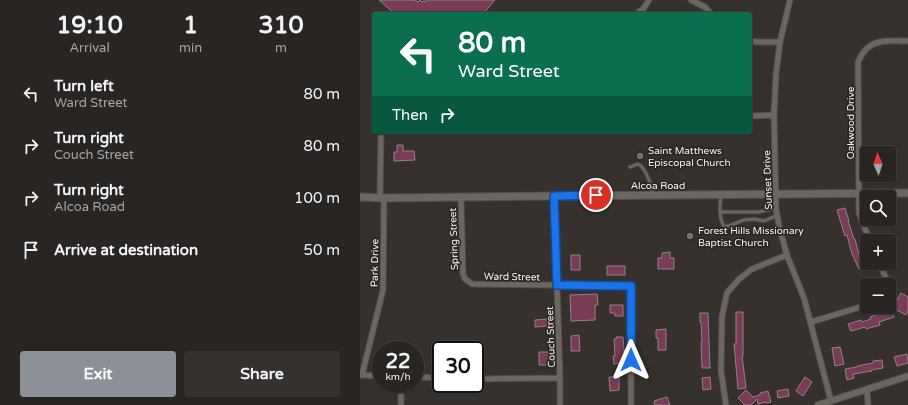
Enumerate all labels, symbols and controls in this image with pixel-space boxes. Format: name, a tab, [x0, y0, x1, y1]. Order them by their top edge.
text: 19:10	[56, 11, 123, 40]
text: 1	[183, 11, 198, 40]
text: 310	[258, 11, 304, 40]
text: 80 m	[458, 26, 526, 60]
icon: left	[392, 28, 444, 80]
text: Arrival	[69, 40, 110, 56]
text: min	[179, 40, 202, 56]
text: m	[275, 40, 287, 56]
text: Ward Street	[458, 60, 560, 82]
text: Turn left	[54, 77, 114, 95]
icon: left	[20, 83, 42, 105]
text: 80 m	[303, 85, 340, 103]
street label: Oakwood Drive	[845, 86, 857, 159]
text: Ward Street	[54, 95, 127, 111]
icon: right	[436, 104, 458, 126]
text: Then	[392, 106, 428, 124]
text: Turn right	[54, 129, 124, 147]
icon: right	[20, 135, 42, 157]
text: 80 m	[303, 137, 340, 155]
place label: Saint Matthews Episcopal Church	[648, 145, 731, 169]
north arrow	[860, 146, 896, 182]
map controls	[860, 146, 896, 314]
text: Couch Street	[54, 147, 134, 163]
street label: Sunset Drive	[761, 150, 775, 210]
marker: Saint Matthews Episcopal Church	[635, 151, 645, 161]
pin	[579, 178, 613, 212]
street label: Alcoa Road	[631, 180, 685, 192]
text: Turn right	[54, 181, 124, 199]
icon: arrive	[585, 184, 607, 206]
icon: right	[20, 187, 42, 209]
text: 100 m	[294, 189, 340, 207]
button: search	[860, 190, 896, 226]
text: Alcoa Road	[54, 199, 125, 215]
street label: Spring Street	[447, 207, 461, 270]
place label: Forest Hills Missionary Baptist Church	[698, 225, 804, 249]
marker: Forest Hills Missionary Baptist Church	[685, 231, 695, 241]
button: +	[860, 234, 896, 270]
street label: Park Drive	[369, 238, 381, 287]
icon: arrive	[20, 239, 42, 261]
text: Arrive at destination	[54, 241, 198, 259]
text: 50 m	[303, 241, 340, 259]
street label: Ward Street	[484, 271, 541, 283]
button: −	[860, 278, 896, 314]
street label: Couch Street	[544, 306, 558, 368]
position arrow	[610, 339, 652, 381]
speed limit sign: 30	[432, 341, 484, 393]
text: 22	[385, 350, 411, 374]
button: Exit	[20, 351, 176, 397]
button: Share	[184, 351, 340, 397]
text: km/h	[385, 371, 411, 383]

